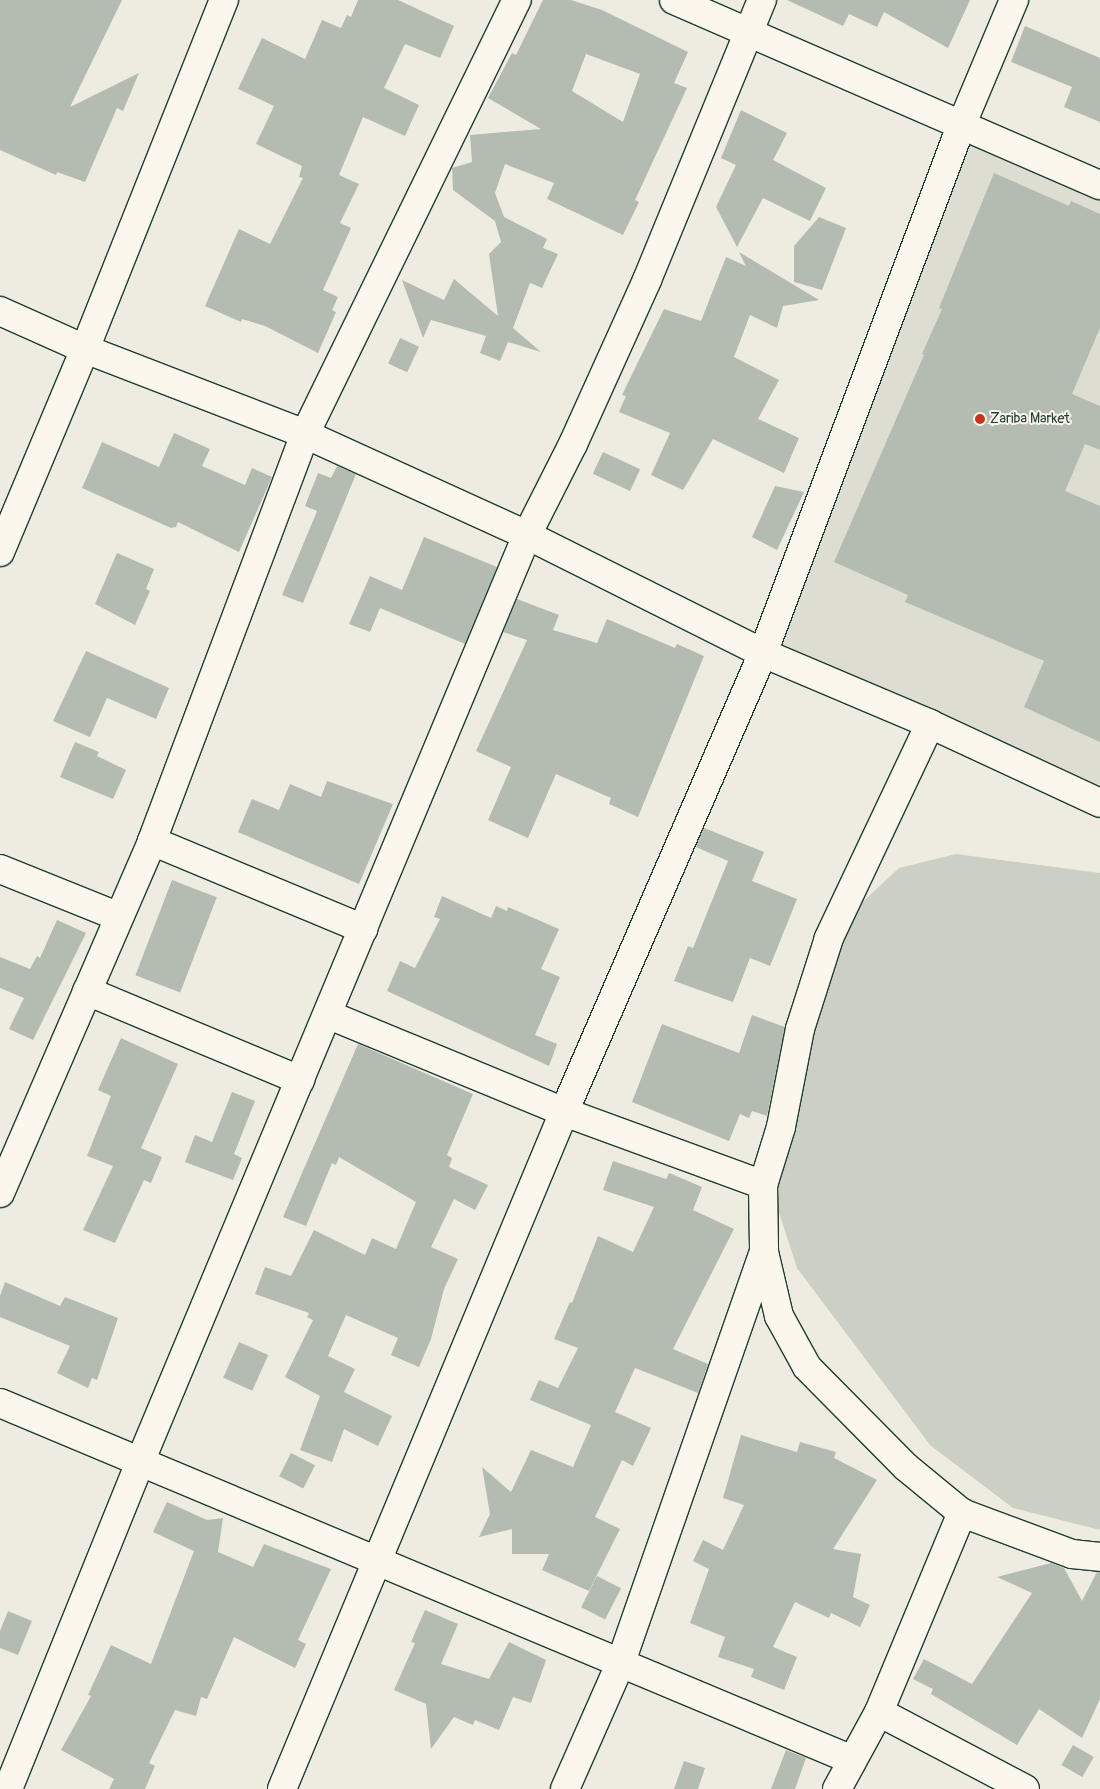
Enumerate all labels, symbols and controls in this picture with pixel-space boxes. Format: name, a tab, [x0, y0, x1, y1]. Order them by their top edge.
place label: Zariba Market	[990, 411, 1070, 427]
marker: Zariba Market	[974, 413, 986, 425]

